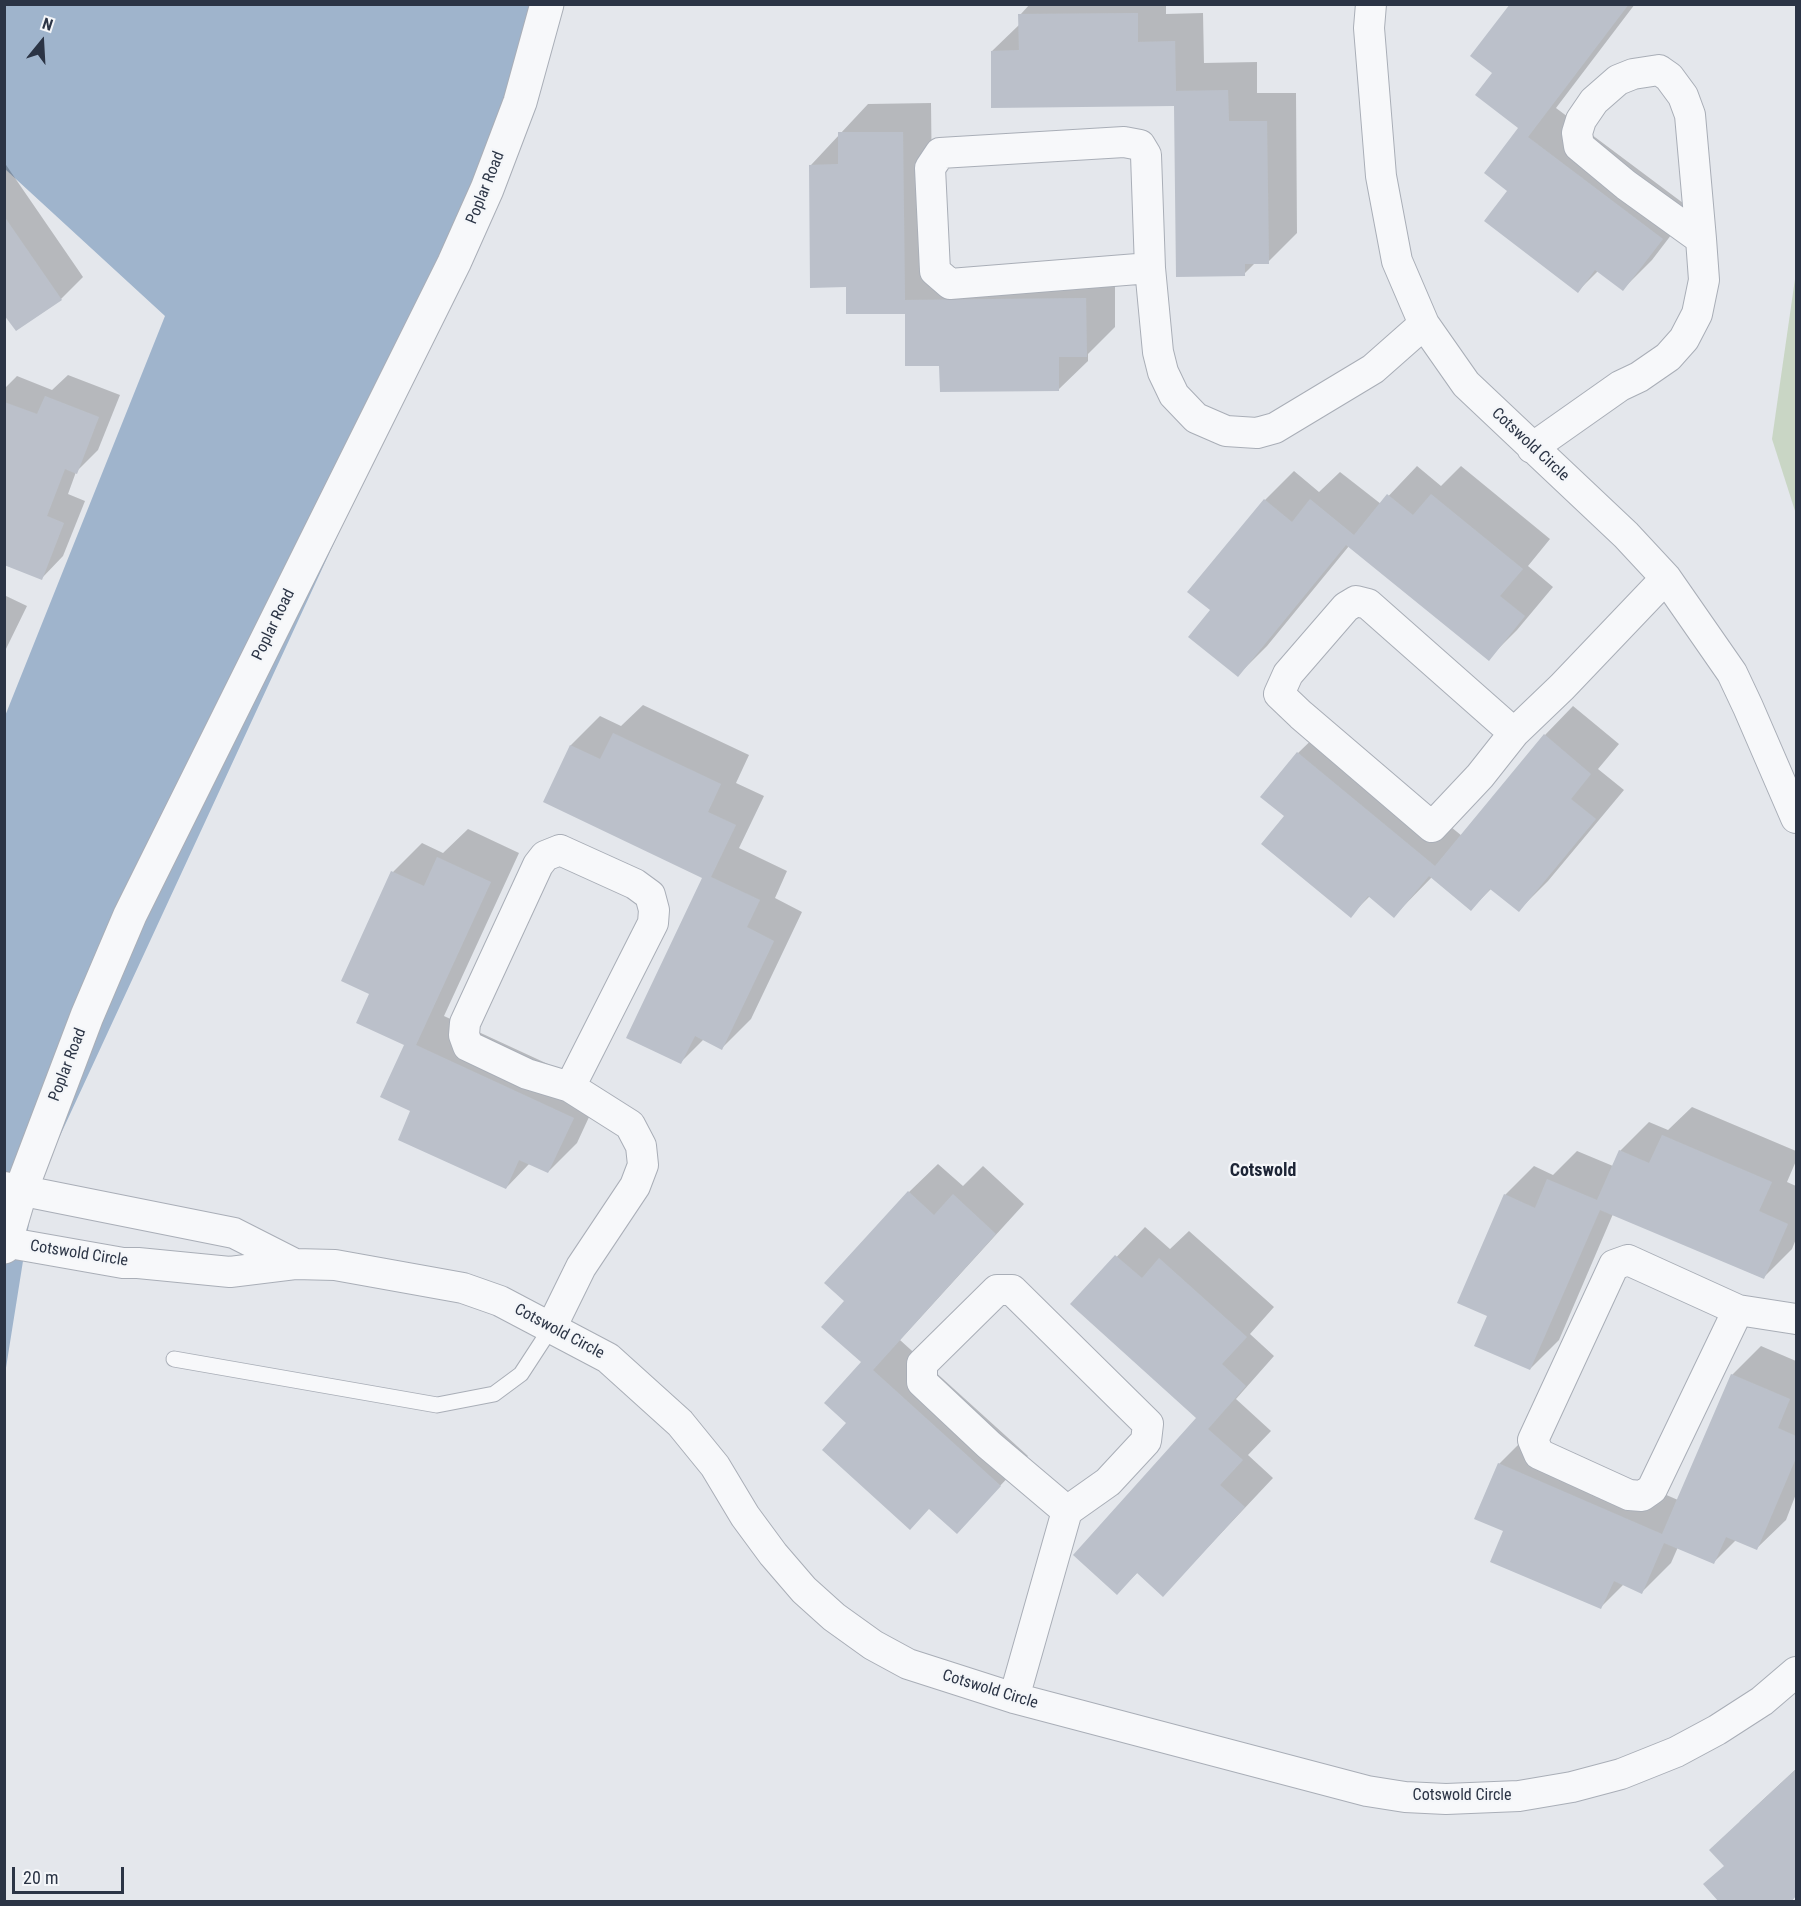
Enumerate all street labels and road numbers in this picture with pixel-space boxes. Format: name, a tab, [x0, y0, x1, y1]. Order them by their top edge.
street label: Poplar Road	[463, 149, 509, 227]
street label: Cotswold Circle	[1487, 404, 1573, 486]
street label: Poplar Road	[249, 586, 299, 664]
street label: Poplar Road	[45, 1026, 91, 1104]
street label: Cotswold Circle	[29, 1237, 129, 1271]
street label: Cotswold Circle	[511, 1300, 607, 1364]
street label: Cotswold Circle	[940, 1666, 1040, 1714]
street label: Cotswold Circle	[1413, 1786, 1511, 1806]

